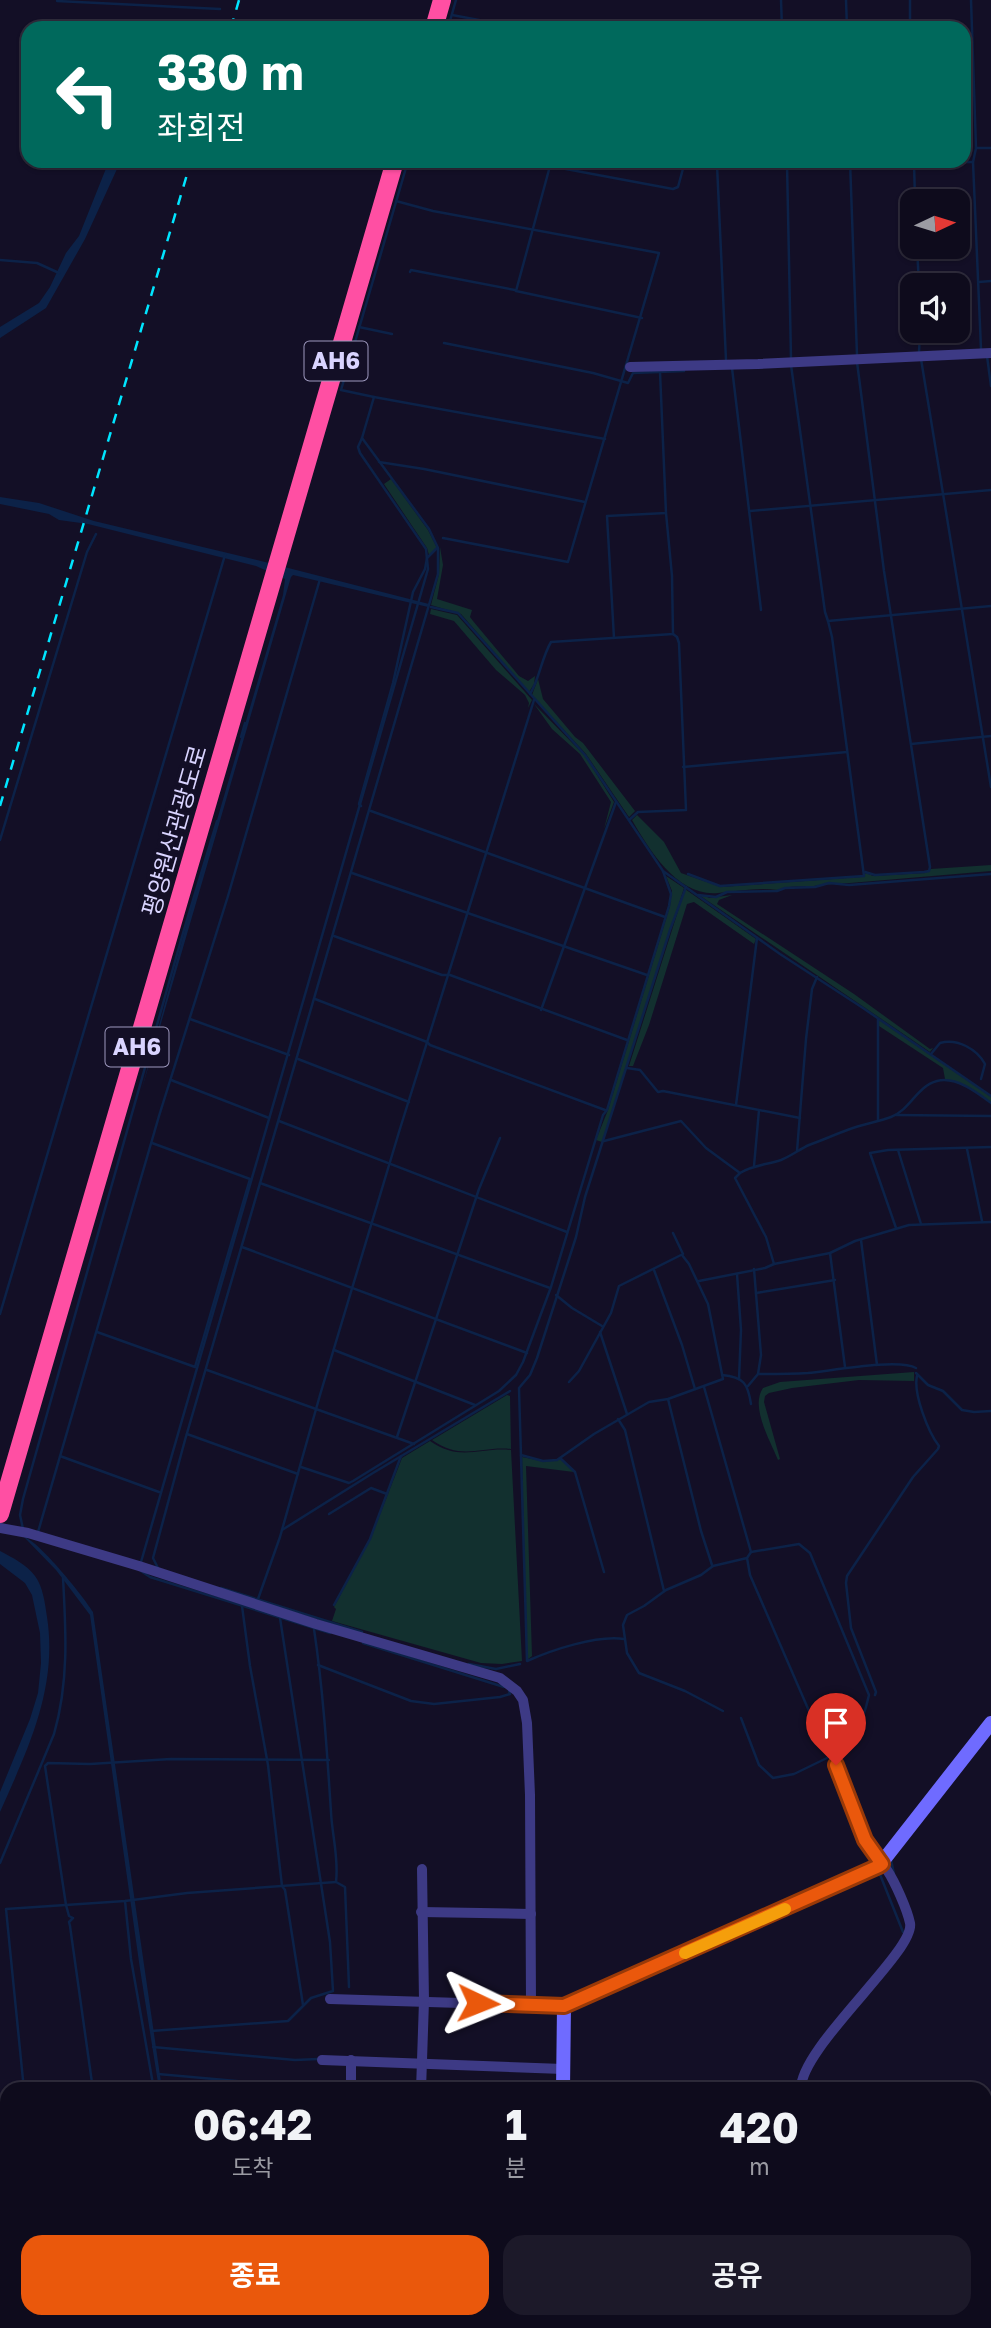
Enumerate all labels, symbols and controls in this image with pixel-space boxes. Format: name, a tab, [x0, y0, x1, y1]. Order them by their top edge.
text: 330 m	[157, 42, 304, 101]
icon: left	[42, 49, 133, 140]
text: 좌회전	[157, 108, 245, 146]
north arrow	[900, 189, 970, 259]
map controls	[900, 189, 970, 343]
button: sound	[900, 273, 970, 343]
road number: AH6	[304, 342, 368, 380]
street label: 평양원산관광도로	[135, 742, 212, 919]
road number: AH6	[106, 1028, 168, 1066]
pin	[806, 1693, 866, 1765]
icon: arrive	[817, 1704, 855, 1742]
position arrow	[441, 1966, 515, 2040]
text: 06:42	[193, 2099, 312, 2149]
text: 1	[505, 2099, 527, 2149]
text: 420	[720, 2102, 799, 2152]
text: m	[749, 2152, 770, 2180]
text: 도착	[231, 2153, 274, 2181]
text: 분	[505, 2153, 527, 2181]
button: 종료	[21, 2235, 489, 2315]
button: 공유	[503, 2235, 971, 2315]

